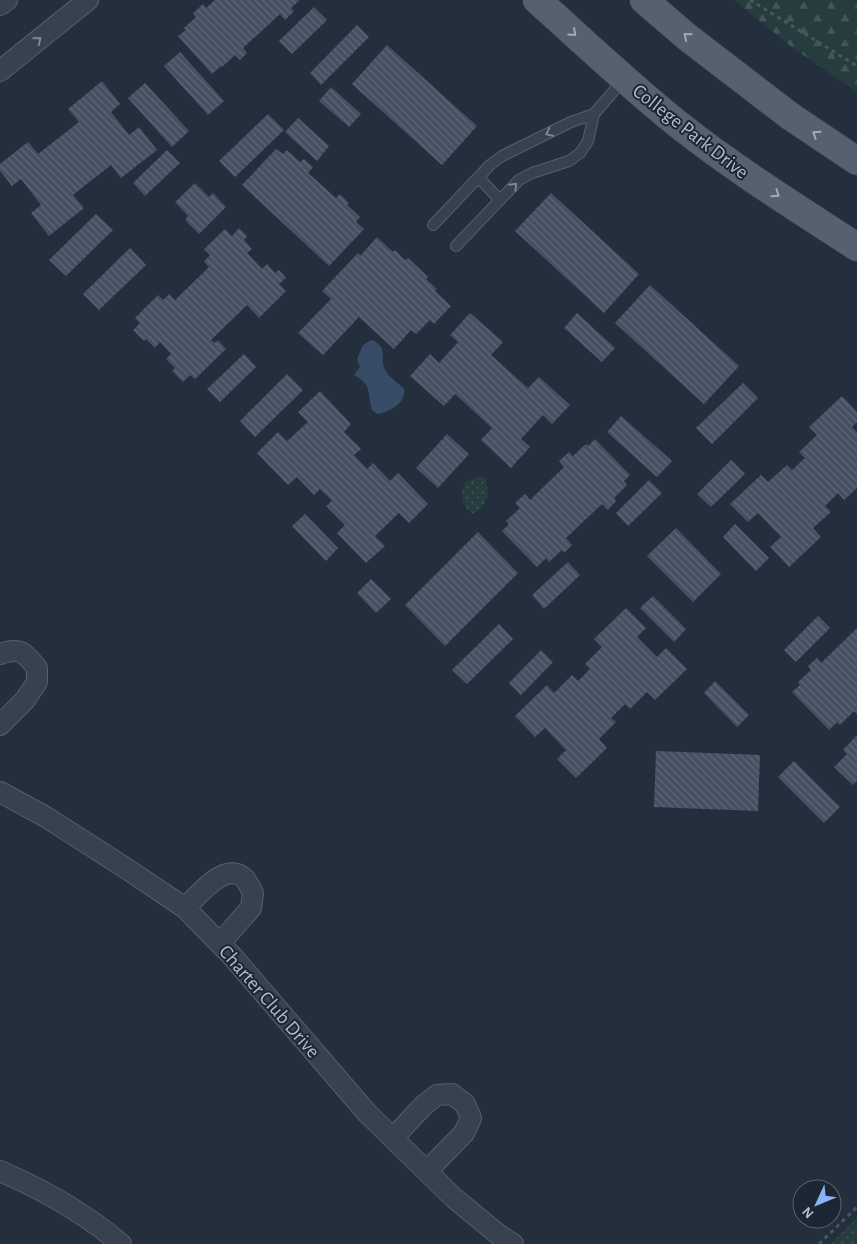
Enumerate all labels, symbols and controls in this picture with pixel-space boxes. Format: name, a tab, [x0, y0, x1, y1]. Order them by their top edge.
one-way arrow	[568, 27, 577, 36]
one-way arrow	[683, 33, 692, 42]
one-way arrow	[32, 38, 41, 46]
street label: College Park Drive	[629, 81, 752, 183]
one-way arrow	[545, 127, 554, 137]
one-way arrow	[813, 131, 822, 140]
one-way arrow	[508, 182, 517, 191]
one-way arrow	[770, 188, 780, 197]
street label: Charter Club Drive	[215, 941, 323, 1062]
north arrow	[792, 1179, 842, 1229]
text: N	[800, 1204, 817, 1221]

